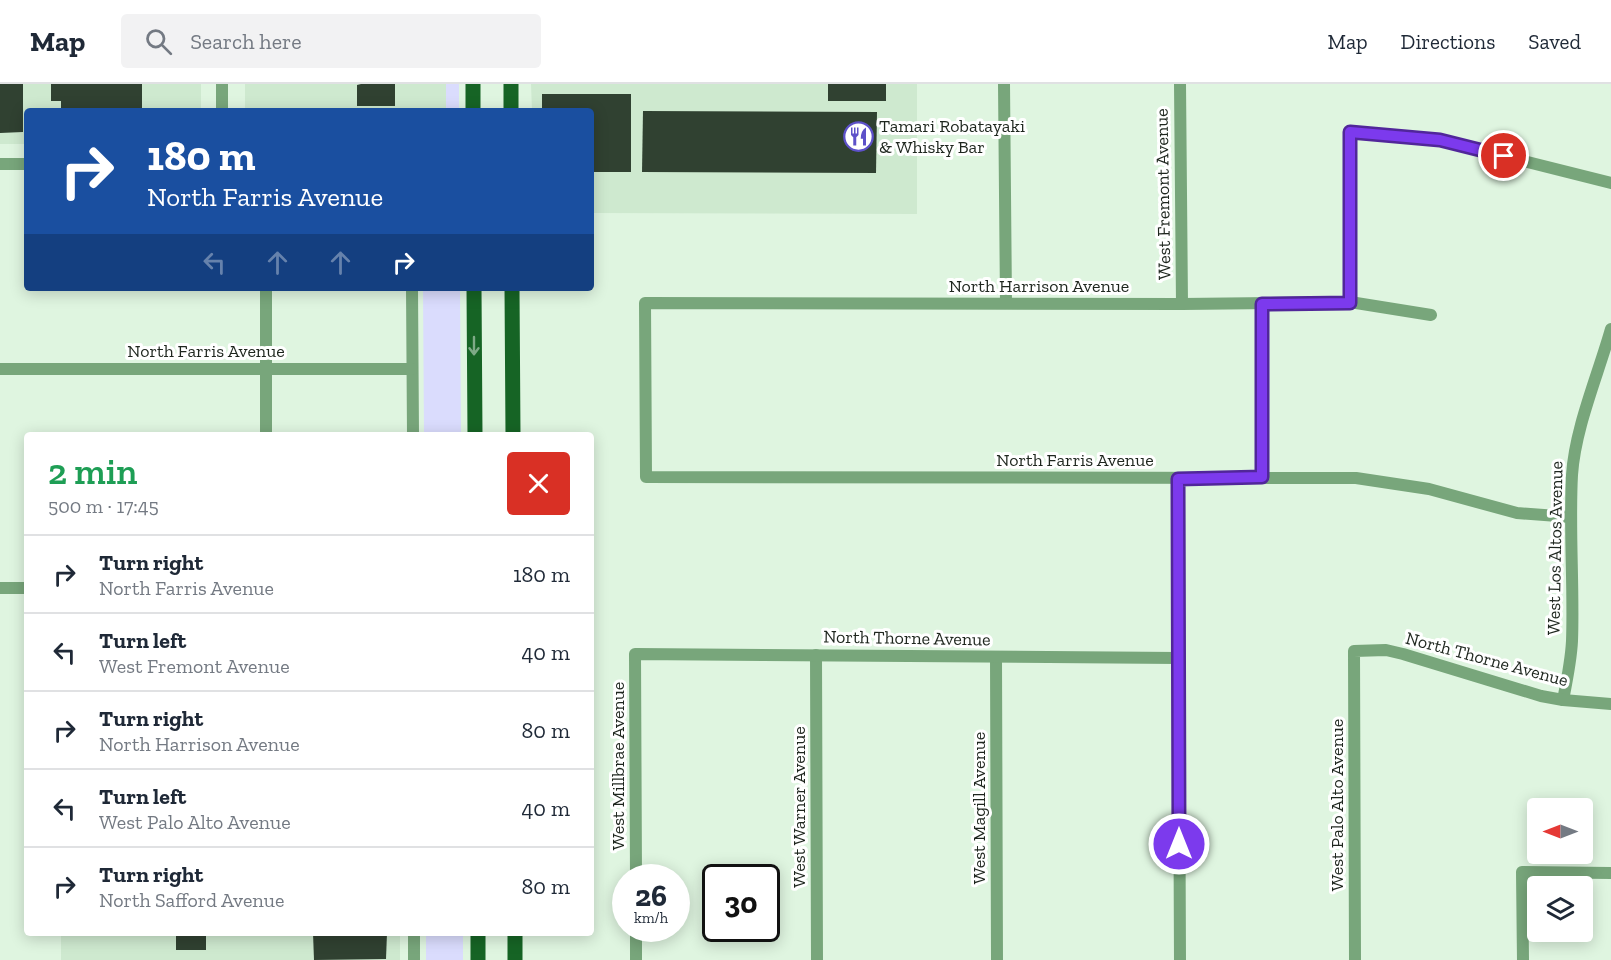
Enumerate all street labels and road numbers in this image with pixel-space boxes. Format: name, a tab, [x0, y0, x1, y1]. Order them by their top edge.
street label: West Fremont Avenue	[1151, 108, 1175, 280]
street label: North Harrison Avenue	[949, 275, 1129, 297]
street label: North Farris Avenue	[127, 340, 285, 362]
street label: North Farris Avenue	[996, 449, 1154, 471]
street label: West Los Altos Avenue	[1542, 461, 1568, 635]
street label: North Thorne Avenue	[823, 626, 991, 650]
street label: North Thorne Avenue	[1403, 627, 1571, 691]
street label: West Millbrae Avenue	[607, 682, 629, 850]
street label: West Palo Alto Avenue	[1326, 719, 1348, 891]
street label: West Warner Avenue	[788, 726, 810, 888]
street label: West Magill Avenue	[968, 732, 990, 884]

